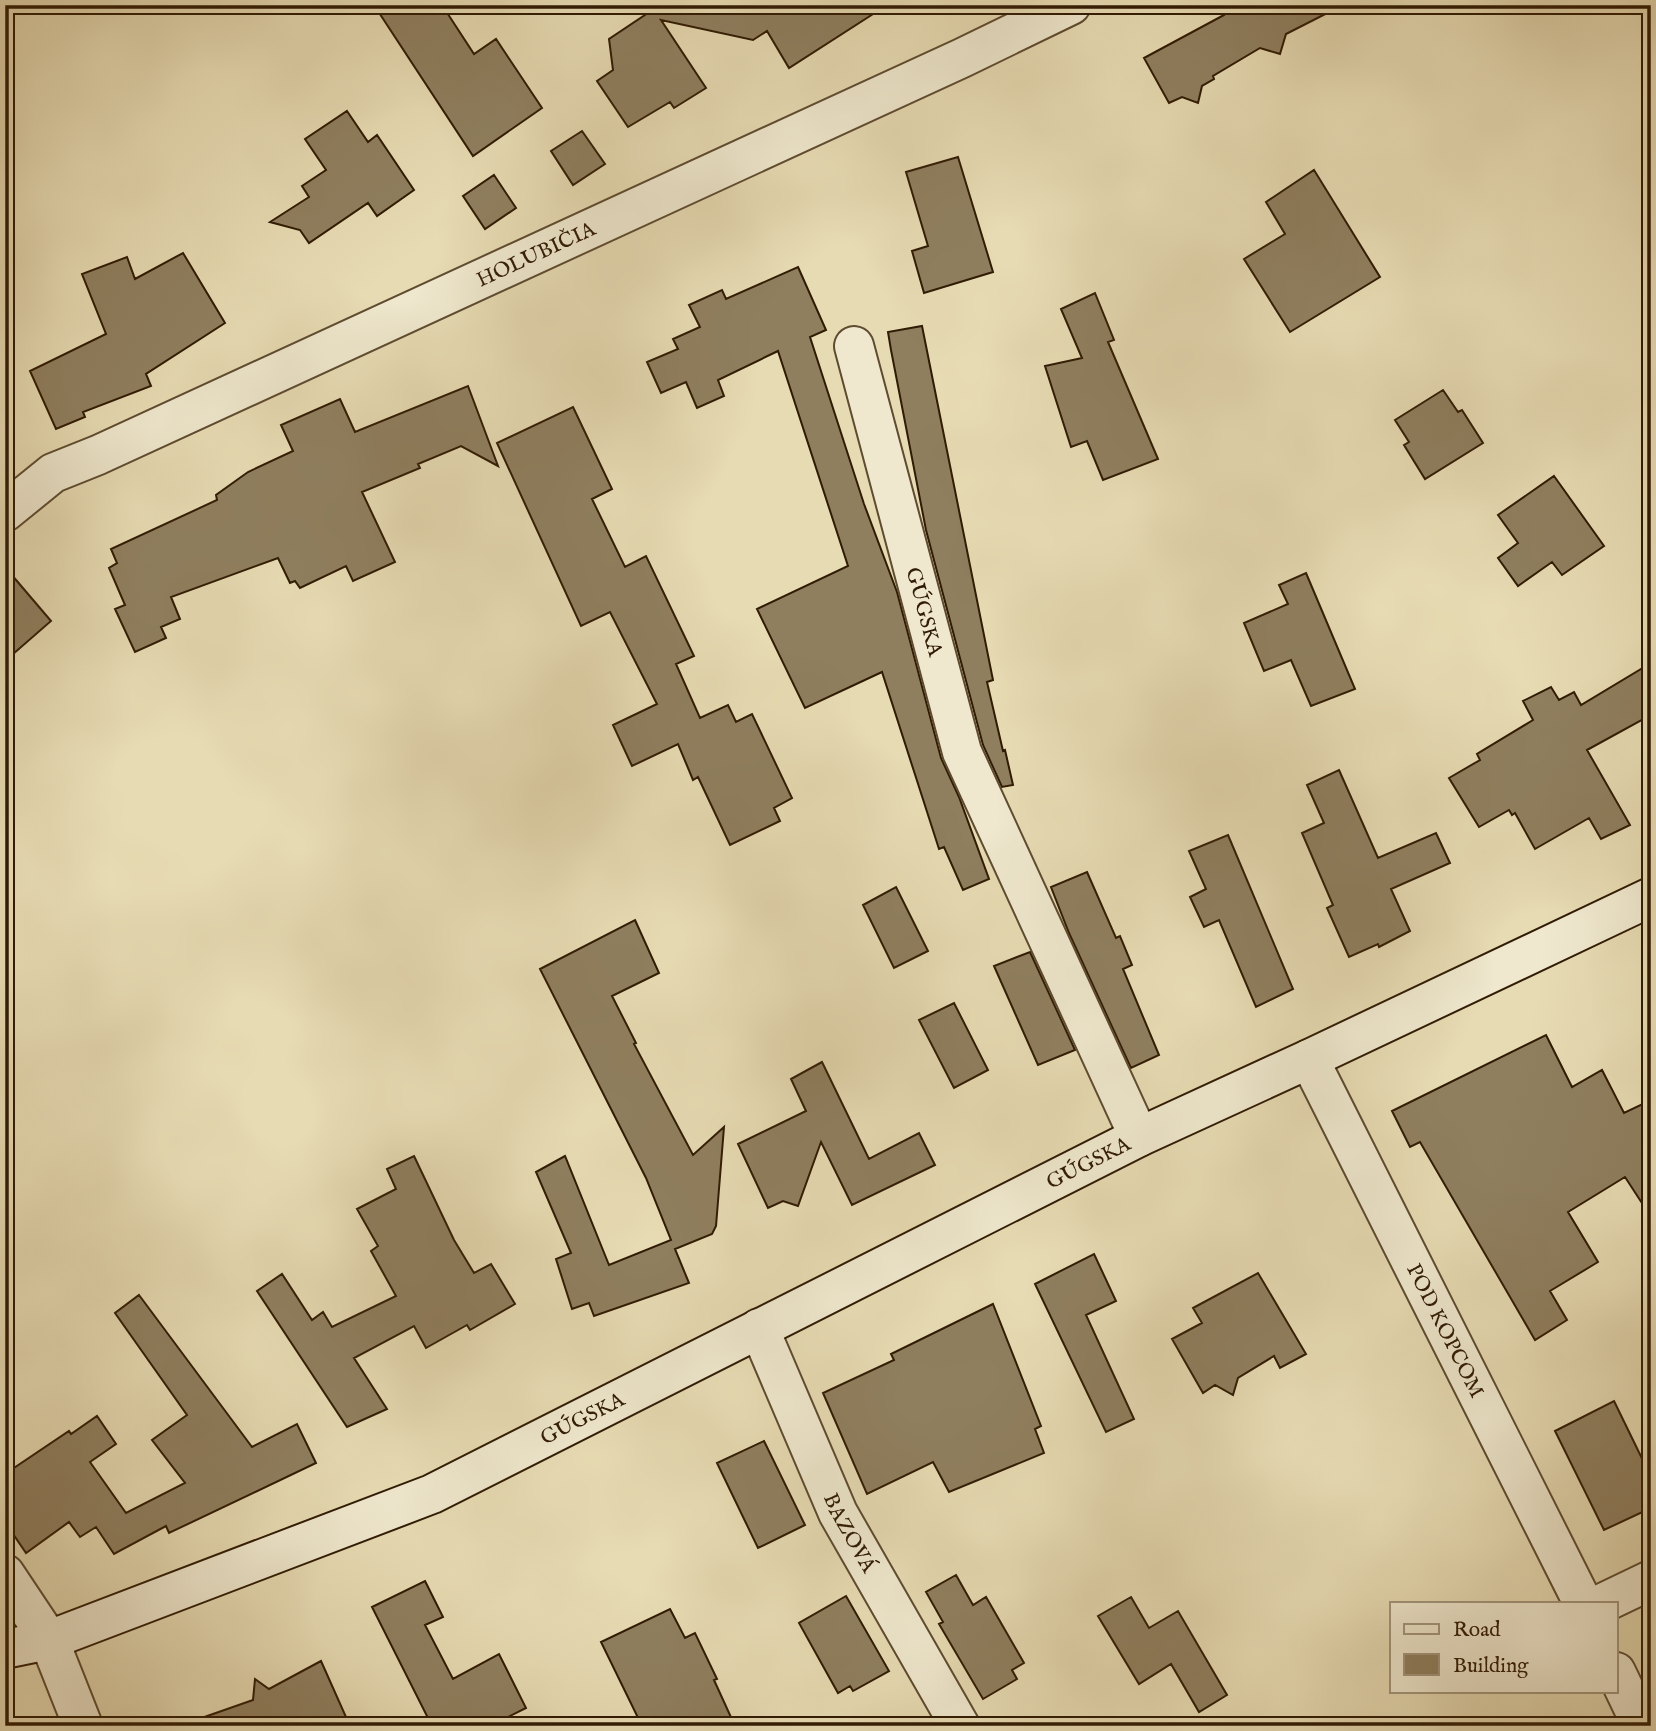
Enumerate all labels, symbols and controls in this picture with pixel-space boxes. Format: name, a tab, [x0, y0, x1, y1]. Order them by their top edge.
street label: HOLUBIČIA	[472, 216, 601, 294]
street label: GÚGSKA	[899, 565, 948, 660]
street label: GÚGSKA	[1042, 1131, 1136, 1197]
street label: POD KOPCOM	[1399, 1259, 1490, 1403]
street label: GÚGSKA	[536, 1387, 630, 1452]
street label: BAZOVÁ	[816, 1489, 883, 1579]
legend	[1390, 1602, 1618, 1692]
text: Road	[1453, 1617, 1501, 1644]
text: Building	[1453, 1653, 1529, 1680]

